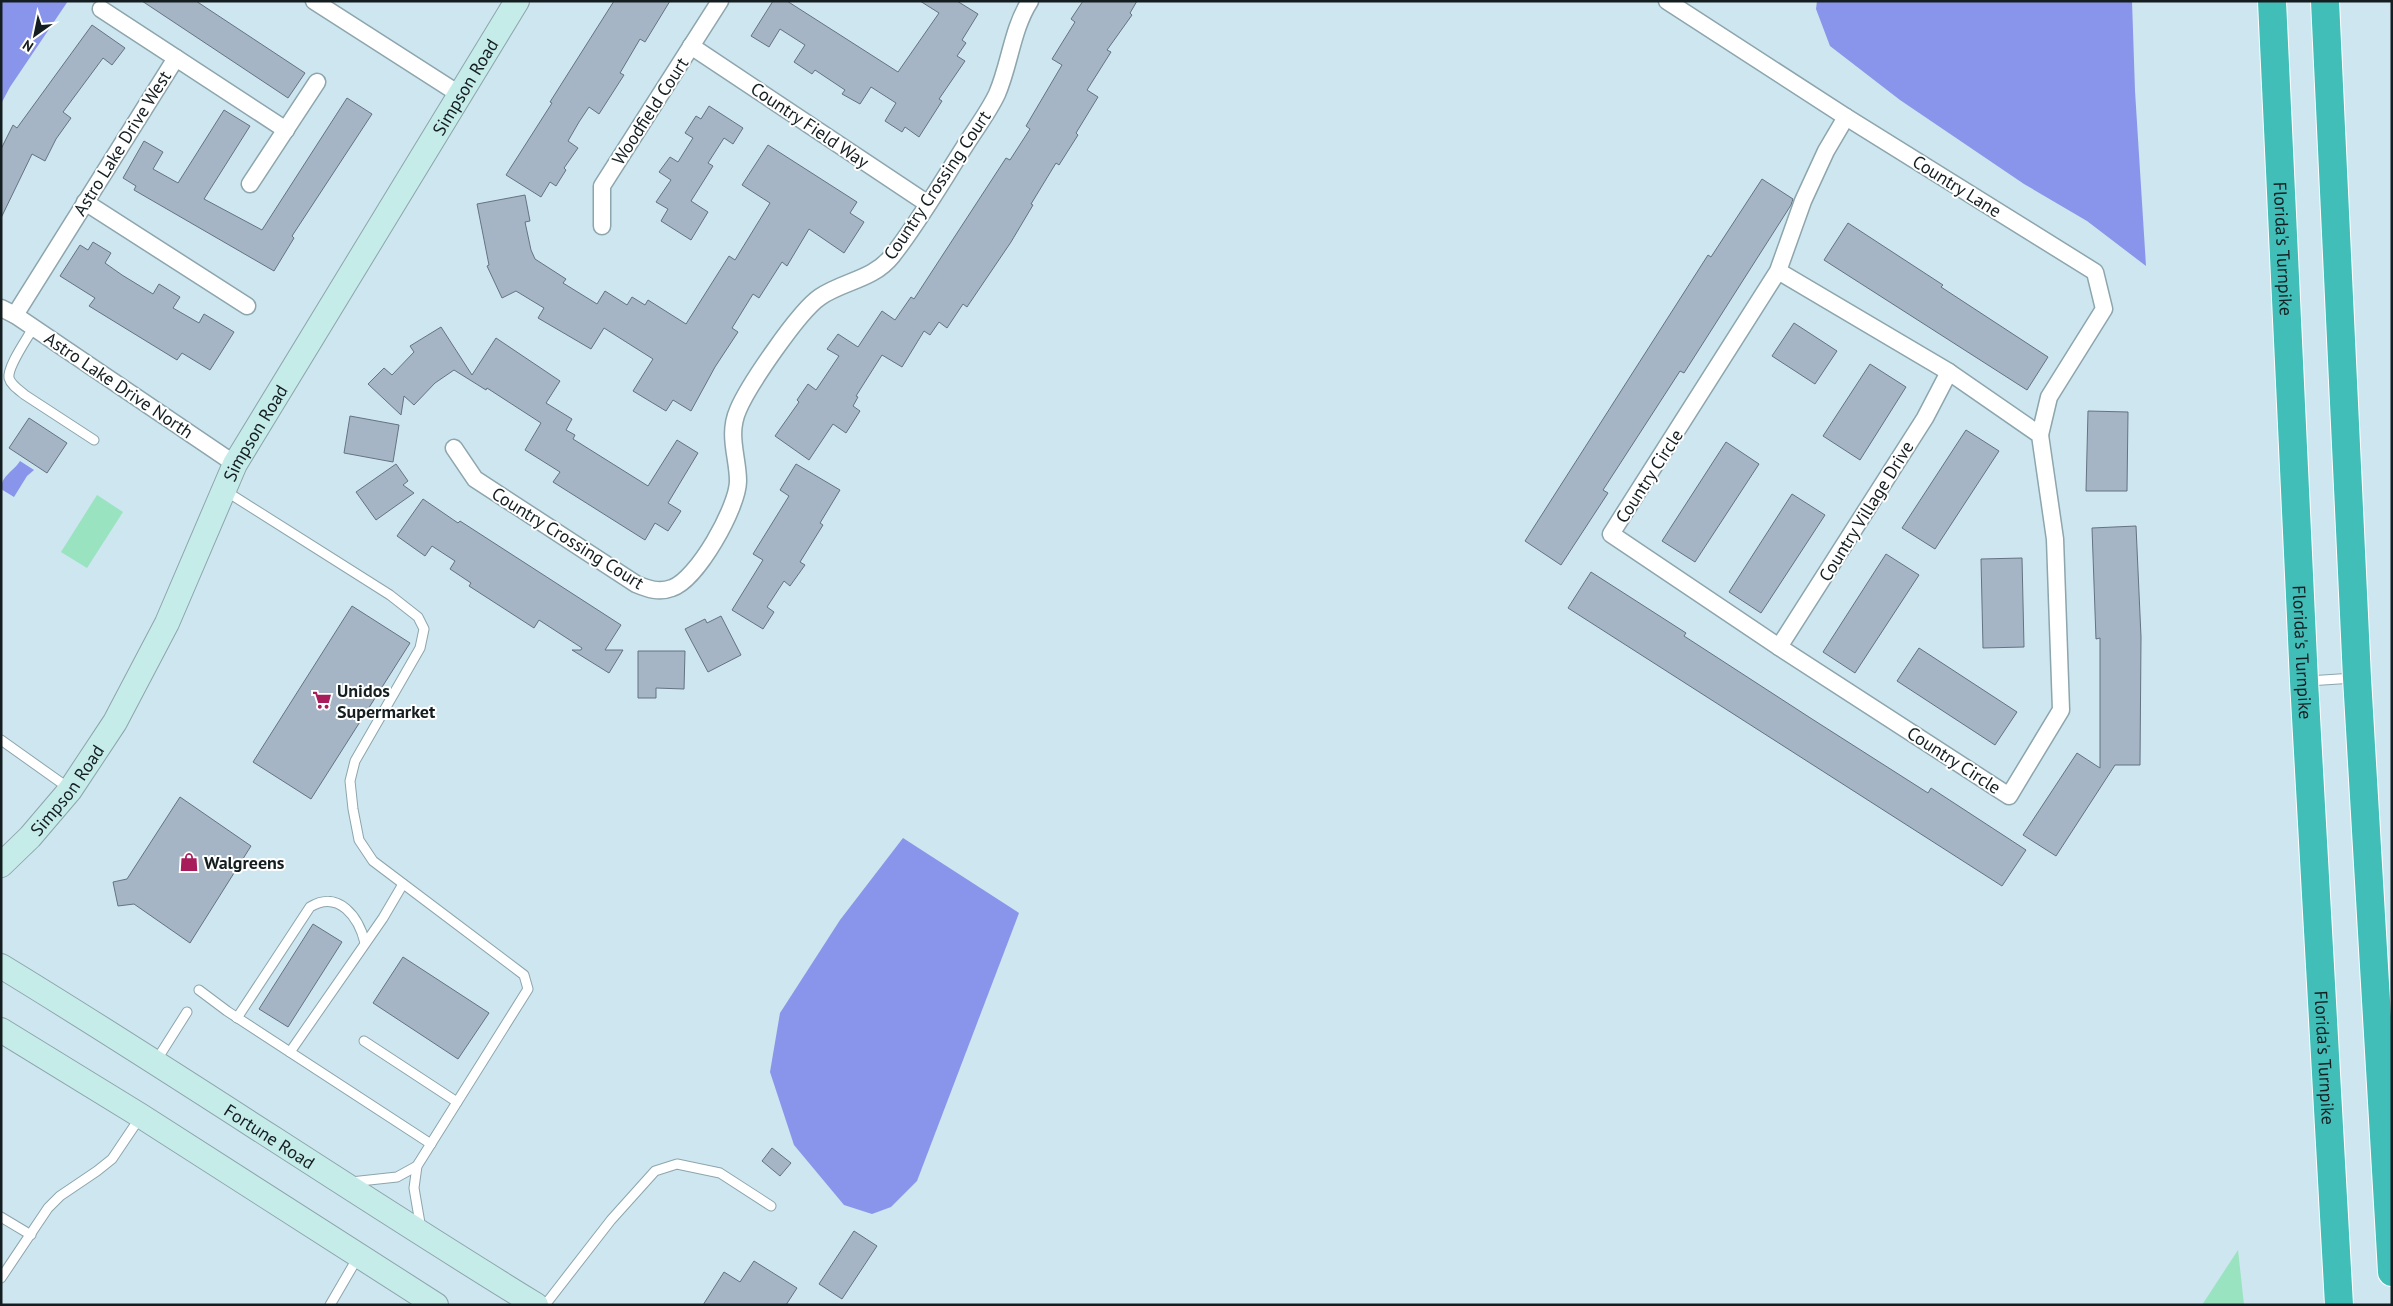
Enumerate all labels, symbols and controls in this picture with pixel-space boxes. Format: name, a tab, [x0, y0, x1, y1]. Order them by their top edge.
north arrow	[10, 10, 60, 60]
street label: Simpson Road	[427, 34, 503, 139]
text: N	[19, 36, 37, 56]
street label: Woodfield Court	[607, 53, 693, 169]
street label: Astro Lake Drive West	[68, 66, 176, 220]
street label: Country Field Way	[746, 77, 874, 173]
street label: Country Crossing Court	[878, 106, 996, 264]
street label: Country Lane	[1908, 150, 2006, 222]
street label: Florida's Turnpike	[2269, 181, 2298, 316]
street label: Astro Lake Drive North	[40, 327, 198, 443]
street label: Simpson Road	[217, 380, 292, 485]
street label: Country Circle	[1610, 425, 1688, 527]
street label: Country Village Drive	[1813, 436, 1919, 586]
street label: Country Crossing Court	[488, 482, 648, 594]
street label: Florida's Turnpike	[2288, 585, 2318, 720]
place label: Unidos Supermarket	[337, 679, 436, 723]
supermarket icon: Unidos Supermarket	[311, 689, 333, 711]
street label: Country Circle	[1903, 721, 2005, 799]
street label: Simpson Road	[25, 740, 108, 840]
shop icon: Walgreens	[178, 851, 200, 873]
place label: Walgreens	[204, 851, 285, 874]
street label: Florida's Turnpike	[2310, 990, 2340, 1125]
street label: Fortune Road	[220, 1098, 319, 1174]

